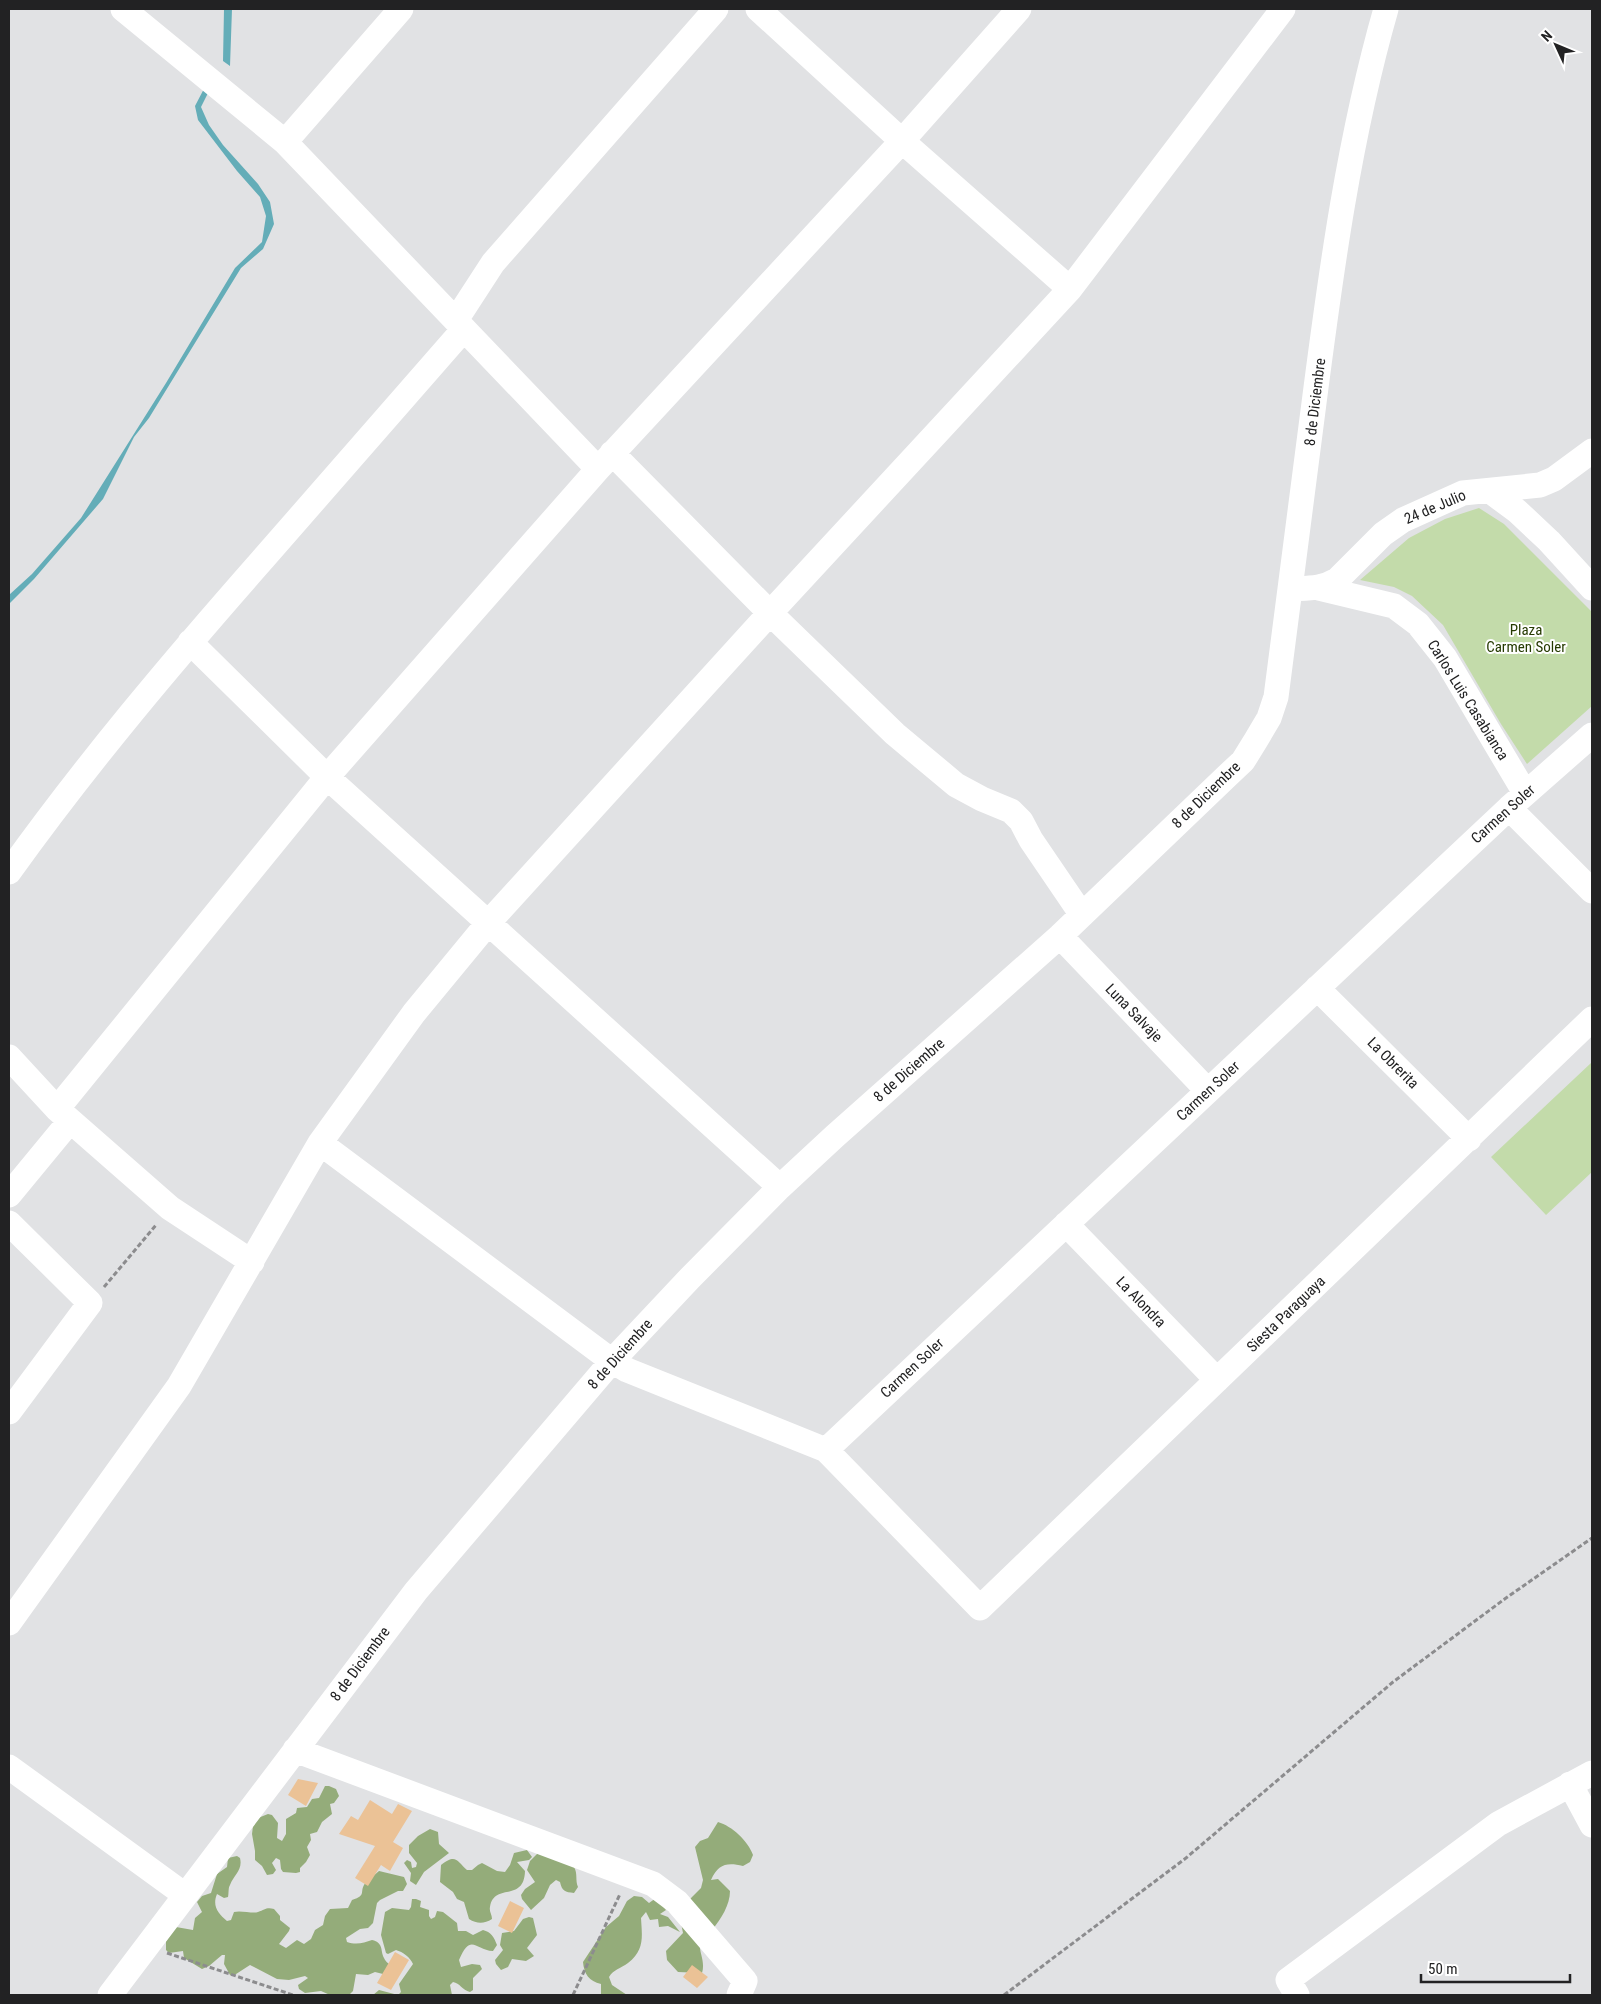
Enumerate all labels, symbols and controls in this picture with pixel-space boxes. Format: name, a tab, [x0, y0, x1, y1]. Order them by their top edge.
north arrow	[1531, 20, 1581, 70]
text: N	[1538, 27, 1555, 45]
street label: 8 de Diciembre	[1301, 357, 1329, 447]
street label: 24 de Julio	[1402, 486, 1468, 528]
park label: Plaza Carmen Soler	[1486, 621, 1566, 656]
street label: Carlos Luis Casabianca	[1424, 637, 1512, 763]
street label: 8 de Diciembre	[1168, 758, 1244, 832]
street label: Carmen Soler	[1467, 780, 1539, 847]
street label: Luna Salvaje	[1102, 980, 1166, 1046]
street label: 8 de Diciembre	[870, 1034, 948, 1106]
street label: La Obrerita	[1364, 1034, 1422, 1092]
street label: Carmen Soler	[1173, 1057, 1244, 1125]
street label: Siesta Paraguaya	[1243, 1272, 1329, 1356]
street label: La Alondra	[1112, 1273, 1170, 1331]
street label: 8 de Diciembre	[584, 1315, 656, 1393]
street label: Carmen Soler	[877, 1334, 948, 1402]
street label: 8 de Diciembre	[326, 1623, 394, 1705]
scale bar	[1421, 1952, 1570, 1984]
text: 50 m	[1428, 1960, 1458, 1978]

